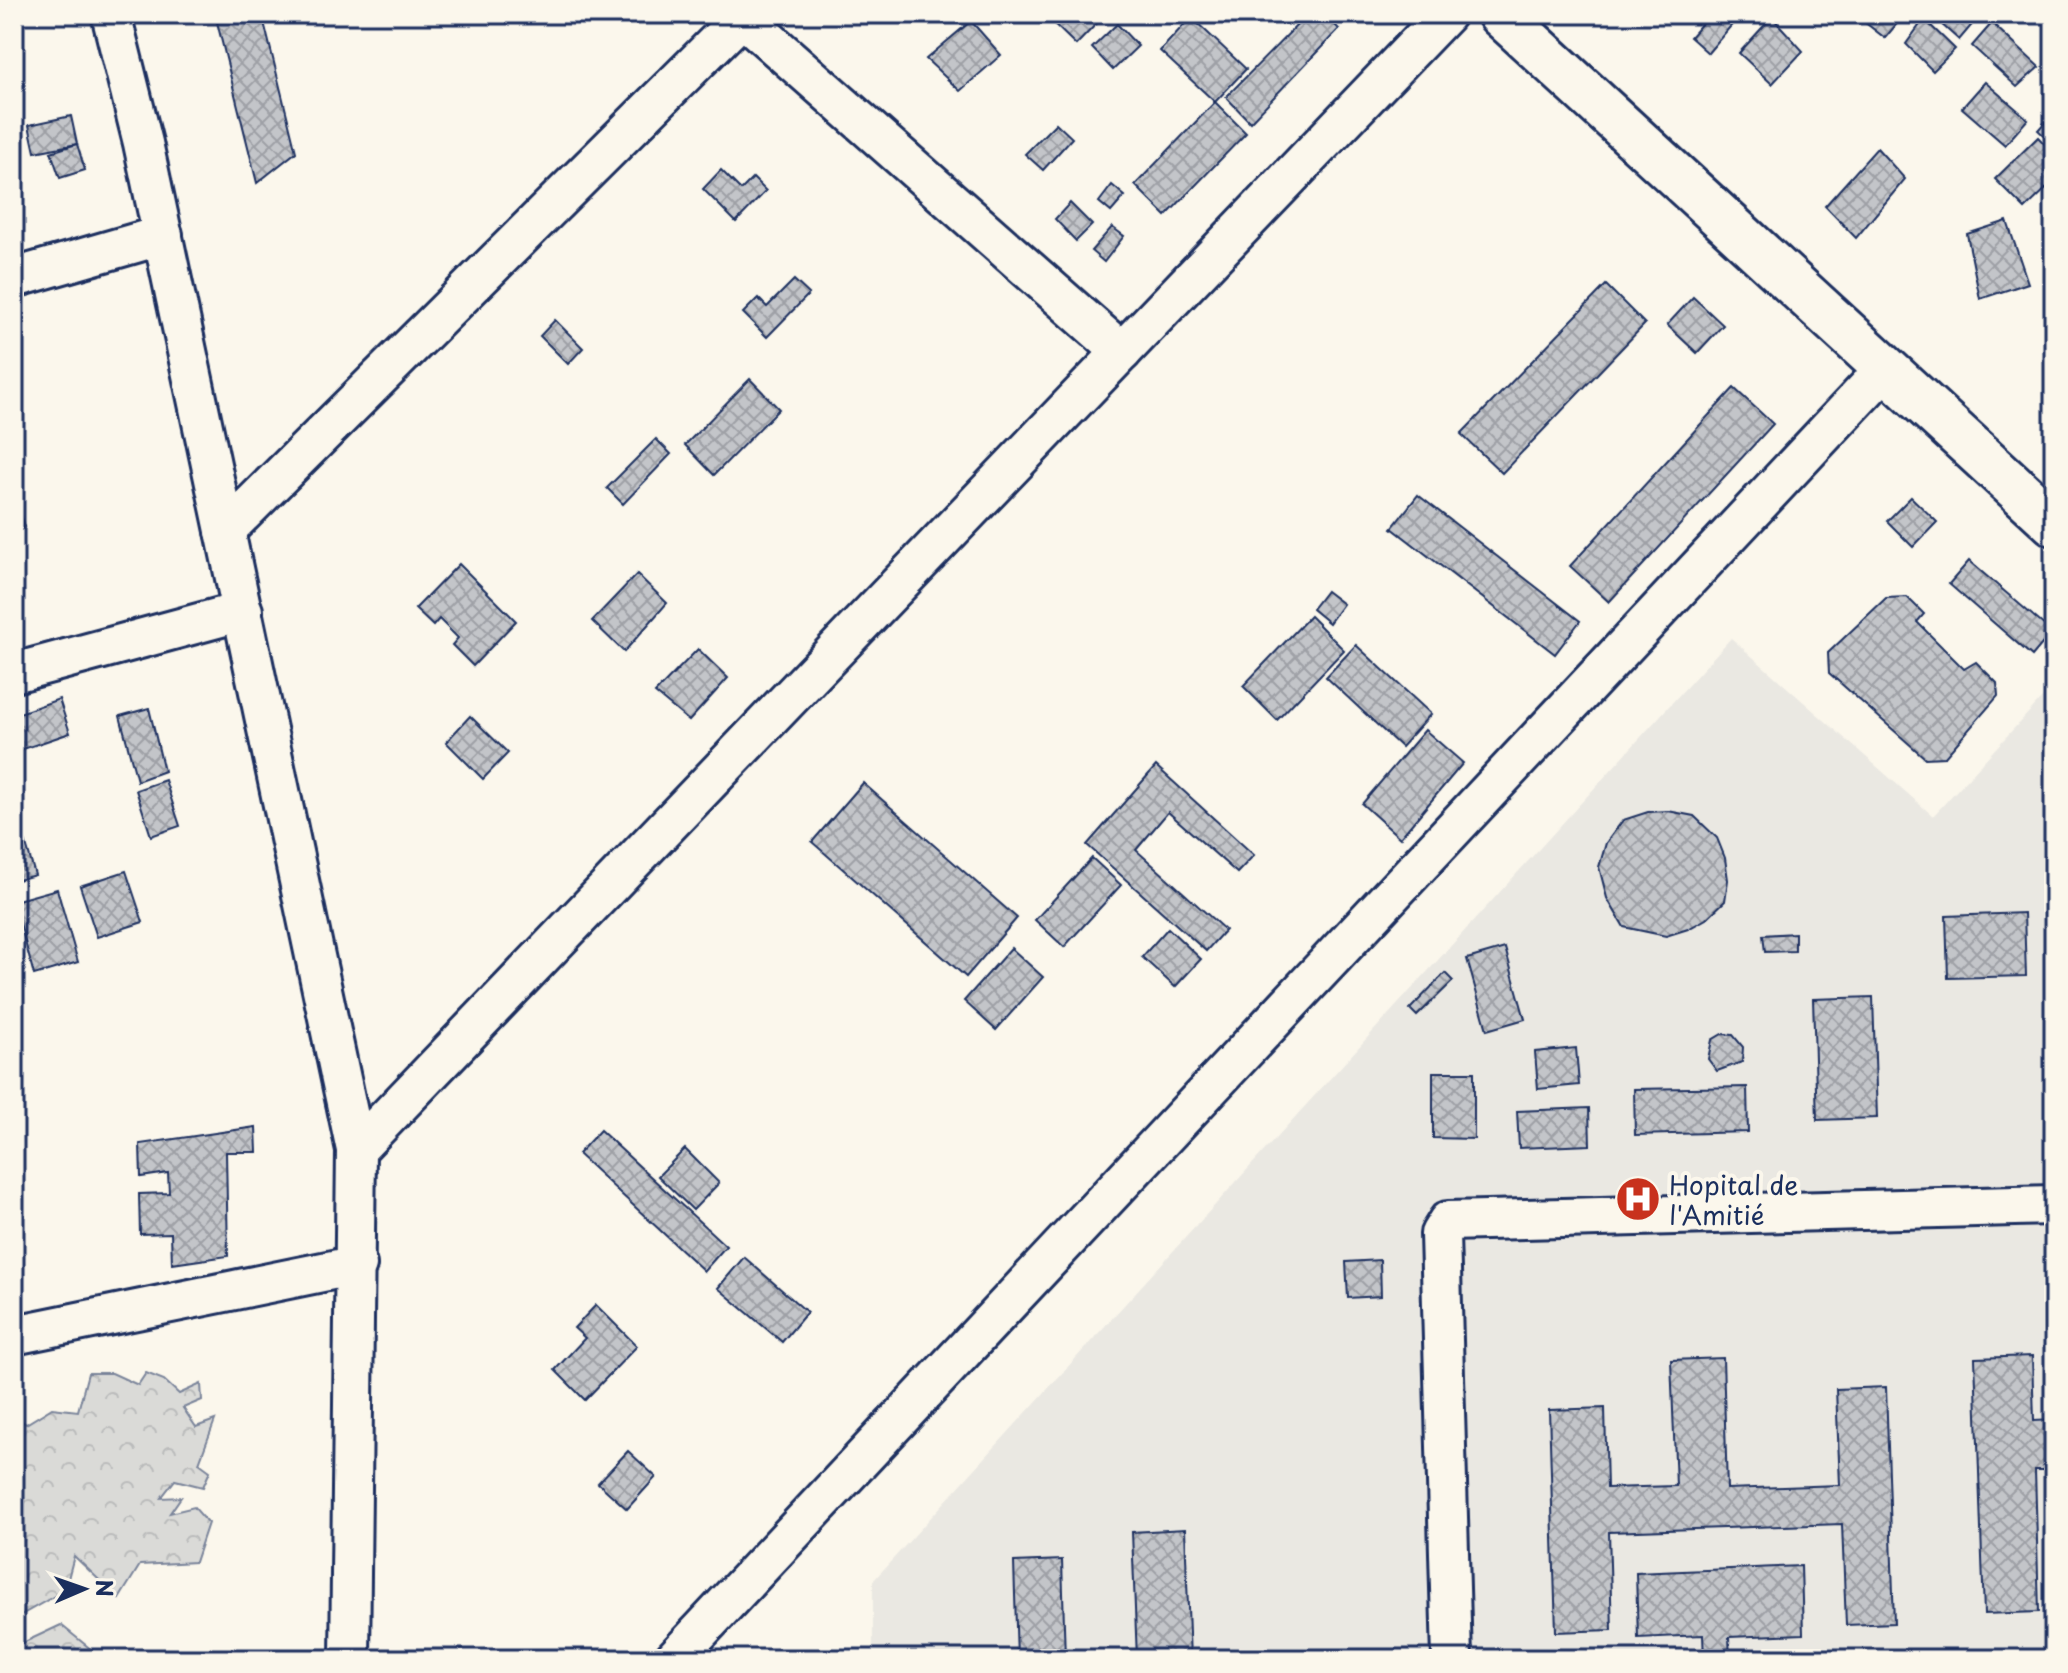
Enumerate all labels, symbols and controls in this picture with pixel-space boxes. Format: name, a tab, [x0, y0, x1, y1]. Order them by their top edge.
place label: Hopital de l'Amitié	[1669, 1165, 1798, 1234]
hospital icon: Hopital de l'Amitié	[1614, 1175, 1662, 1223]
north arrow	[44, 1549, 124, 1629]
text: N	[89, 1579, 122, 1598]

